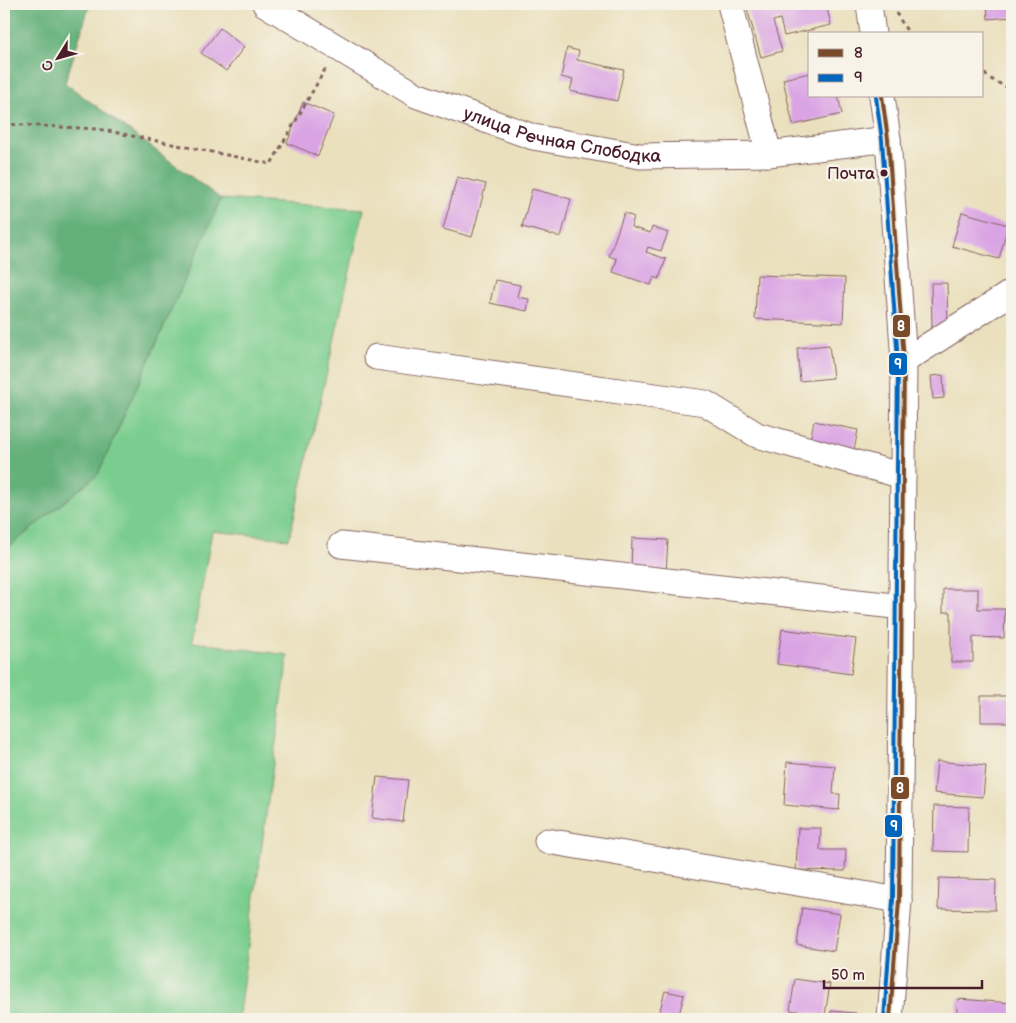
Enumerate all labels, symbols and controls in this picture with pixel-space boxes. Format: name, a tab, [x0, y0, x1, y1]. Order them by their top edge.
north arrow	[32, 32, 82, 82]
legend	[808, 32, 984, 98]
text: 8	[854, 44, 863, 63]
text: С	[38, 56, 58, 75]
text: 9	[854, 68, 863, 87]
street label: улица Речная Слободка	[461, 103, 662, 167]
place label: Почта	[827, 164, 875, 184]
marker: Почта	[879, 168, 889, 178]
line badge: 8	[892, 314, 911, 338]
text: 8	[897, 318, 905, 335]
line badge: 9	[888, 352, 908, 376]
text: 9	[894, 356, 902, 373]
line badge: 8	[890, 776, 910, 800]
text: 8	[896, 780, 904, 797]
line badge: 9	[884, 814, 903, 838]
text: 9	[890, 818, 898, 835]
scale bar	[824, 958, 981, 990]
text: 50 m	[831, 966, 865, 985]

